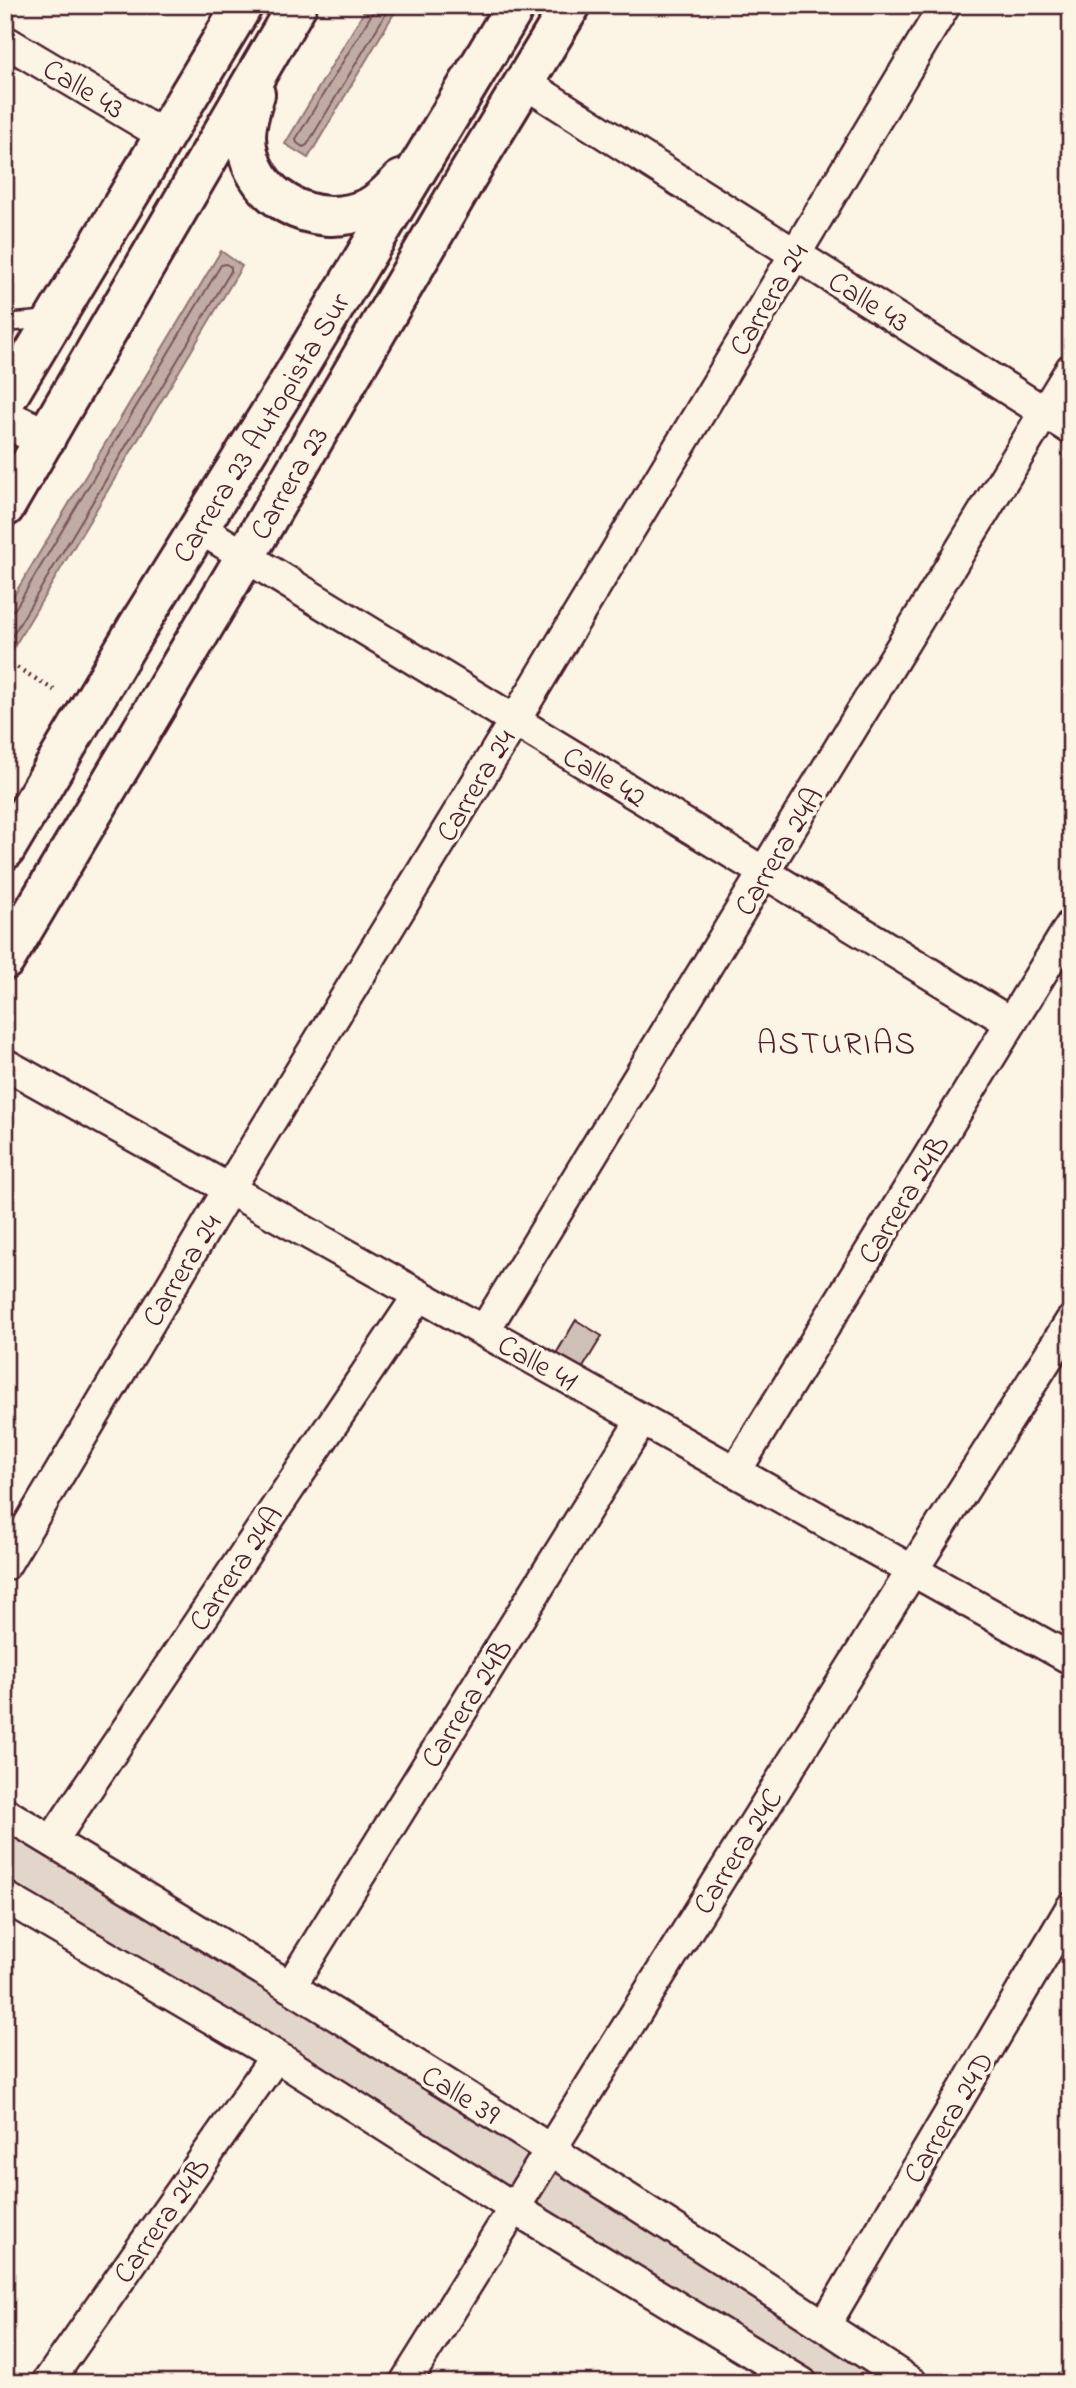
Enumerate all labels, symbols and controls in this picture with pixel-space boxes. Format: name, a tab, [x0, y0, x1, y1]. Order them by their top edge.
street label: Calle 43	[33, 49, 132, 132]
street label: Carrera 24	[720, 236, 822, 365]
street label: Calle 43	[818, 261, 917, 346]
street label: Carrera 23 Autopista Sur	[165, 285, 355, 569]
street label: Carrera 23	[242, 420, 336, 546]
street label: Carrera 24	[427, 722, 529, 851]
street label: Calle 42	[553, 736, 654, 821]
street label: Carrera 24A	[725, 780, 836, 925]
district label: ASTURIAS	[757, 1022, 917, 1069]
street label: Carrera 24B	[848, 1127, 963, 1274]
street label: Carrera 24	[133, 1207, 235, 1336]
street label: Calle 41	[488, 1325, 585, 1405]
street label: Carrera 24A	[179, 1498, 296, 1641]
street label: Carrera 24B	[411, 1631, 526, 1778]
street label: Carrera 24C	[683, 1781, 796, 1924]
street label: Carrera 24D	[894, 2044, 1007, 2193]
street label: Calle 39	[412, 2055, 507, 2138]
street label: Carrera 24B	[104, 2150, 223, 2294]

